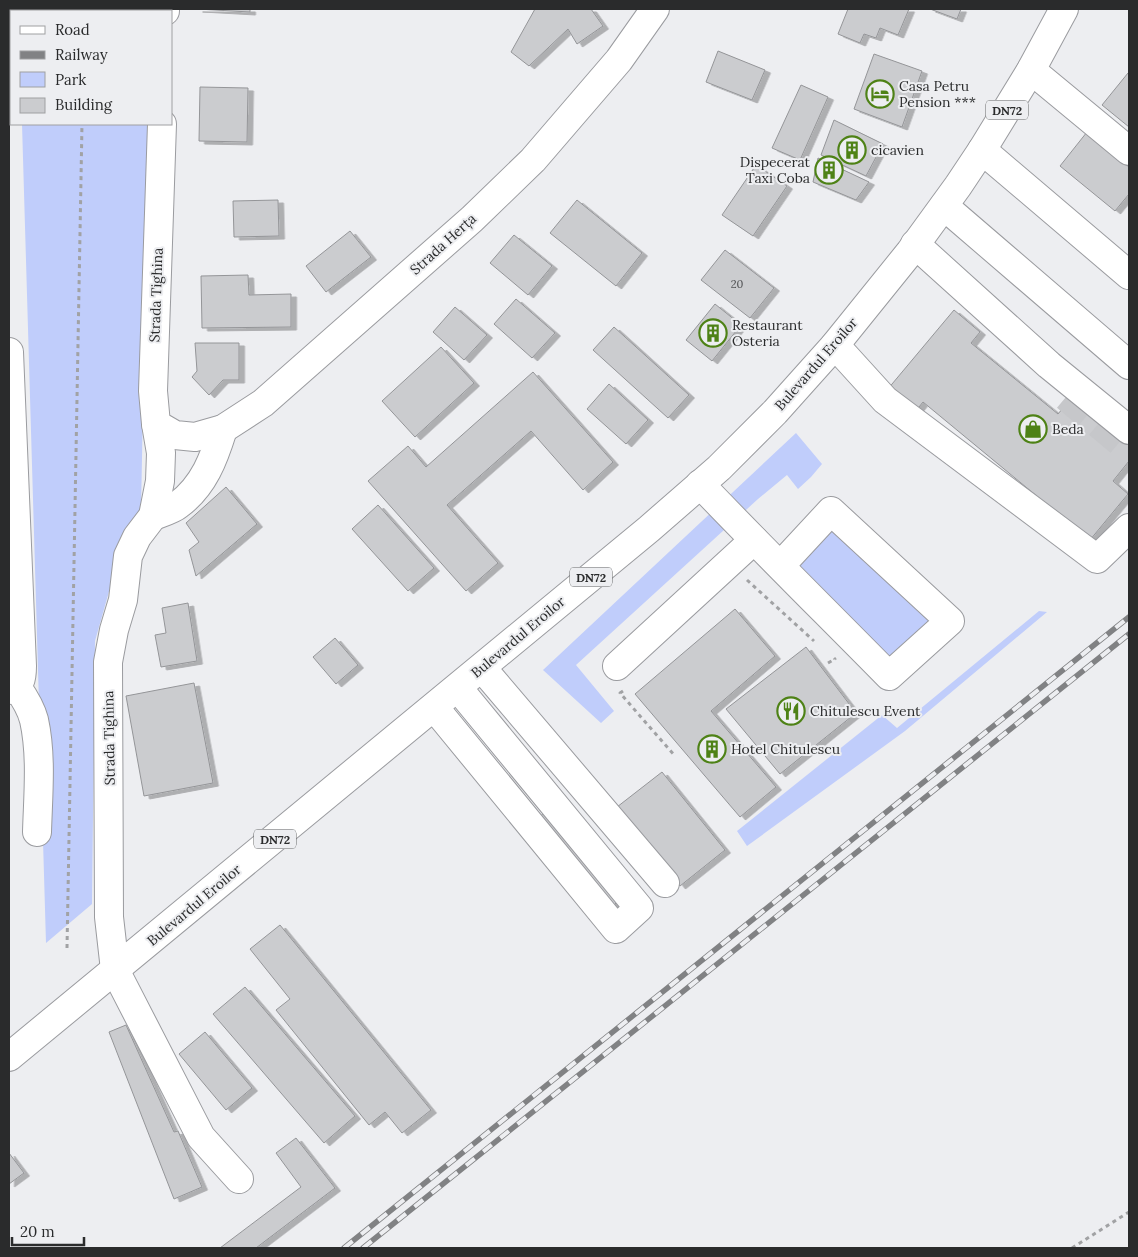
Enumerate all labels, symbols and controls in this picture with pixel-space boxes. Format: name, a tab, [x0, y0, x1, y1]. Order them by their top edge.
legend	[10, 10, 172, 125]
text: Road	[55, 20, 90, 39]
text: Railway	[55, 45, 108, 64]
text: Park	[55, 70, 86, 89]
place label: Casa Petru Pension ***	[899, 77, 976, 111]
hotel icon: Casa Petru Pension ***	[865, 79, 895, 109]
text: Building	[55, 95, 113, 114]
road number: DN72	[986, 100, 1028, 120]
building icon: cicavien	[837, 135, 867, 165]
place label: cicavien	[871, 141, 924, 159]
place label: Dispecerat Taxi Coba	[740, 153, 811, 187]
building icon: Dispecerat Taxi Coba	[814, 155, 844, 185]
street label: Strada Herța	[406, 210, 480, 278]
street label: Strada Tighina	[145, 247, 167, 343]
house number: 20	[731, 277, 744, 291]
street label: Bulevardul Eroilor	[771, 314, 861, 414]
place label: Restaurant Osteria	[732, 316, 803, 350]
building icon: Restaurant Osteria	[698, 318, 728, 348]
shop icon: Beda	[1018, 414, 1048, 444]
place label: Beda	[1052, 420, 1084, 438]
road number: DN72	[570, 568, 612, 586]
street label: Bulevardul Eroilor	[467, 592, 569, 682]
street label: Strada Tighina	[99, 690, 119, 786]
restaurant icon: Chitulescu Event	[776, 696, 806, 726]
place label: Chitulescu Event	[810, 702, 921, 720]
building icon: Hotel Chitulescu	[697, 734, 727, 764]
place label: Hotel Chitulescu	[731, 740, 840, 758]
road number: DN72	[254, 830, 296, 849]
street label: Bulevardul Eroilor	[143, 860, 245, 950]
scale bar	[12, 1214, 85, 1246]
text: 20 m	[20, 1222, 55, 1241]

